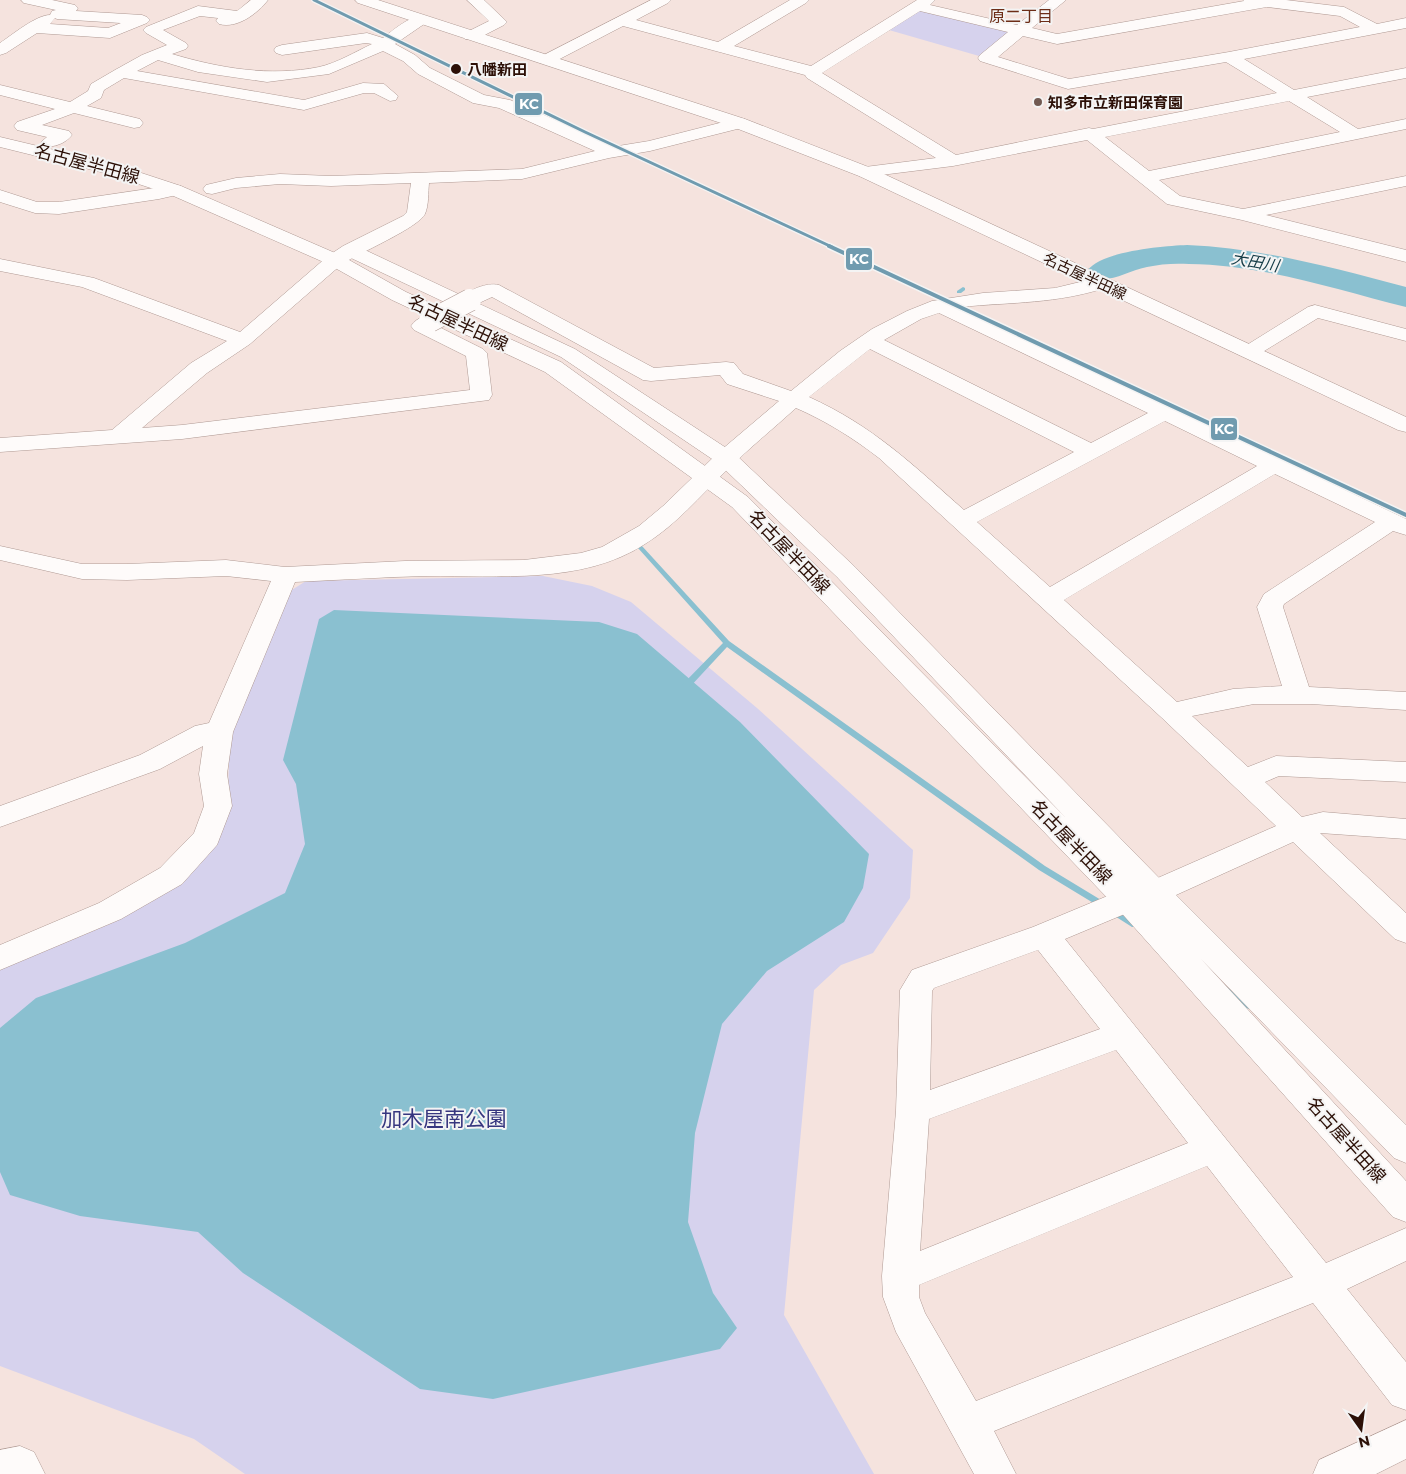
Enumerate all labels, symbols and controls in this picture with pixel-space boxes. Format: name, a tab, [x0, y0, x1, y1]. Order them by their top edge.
district label: 原二丁目	[989, 7, 1053, 26]
place label: 八幡新田	[467, 60, 527, 79]
marker: 八幡新田	[449, 62, 463, 76]
line badge: KC	[514, 92, 543, 116]
place label: 知多市立新田保育園	[1048, 93, 1183, 112]
text: KC	[519, 95, 539, 113]
marker: 知多市立新田保育園	[1032, 96, 1044, 108]
street label: 名古屋半田線	[32, 139, 142, 189]
line badge: KC	[845, 247, 873, 271]
street label: 名古屋半田線	[1040, 248, 1130, 304]
water label: 大田川	[1230, 248, 1282, 276]
text: KC	[849, 250, 869, 268]
street label: 名古屋半田線	[404, 290, 512, 356]
line badge: KC	[1210, 417, 1238, 441]
text: KC	[1214, 420, 1234, 438]
street label: 名古屋半田線	[744, 506, 834, 598]
street label: 名古屋半田線	[1026, 796, 1116, 888]
street label: 名古屋半田線	[1302, 1093, 1390, 1187]
park label: 加木屋南公園	[381, 1106, 507, 1131]
north arrow	[1336, 1404, 1386, 1454]
text: N	[1356, 1432, 1372, 1452]

